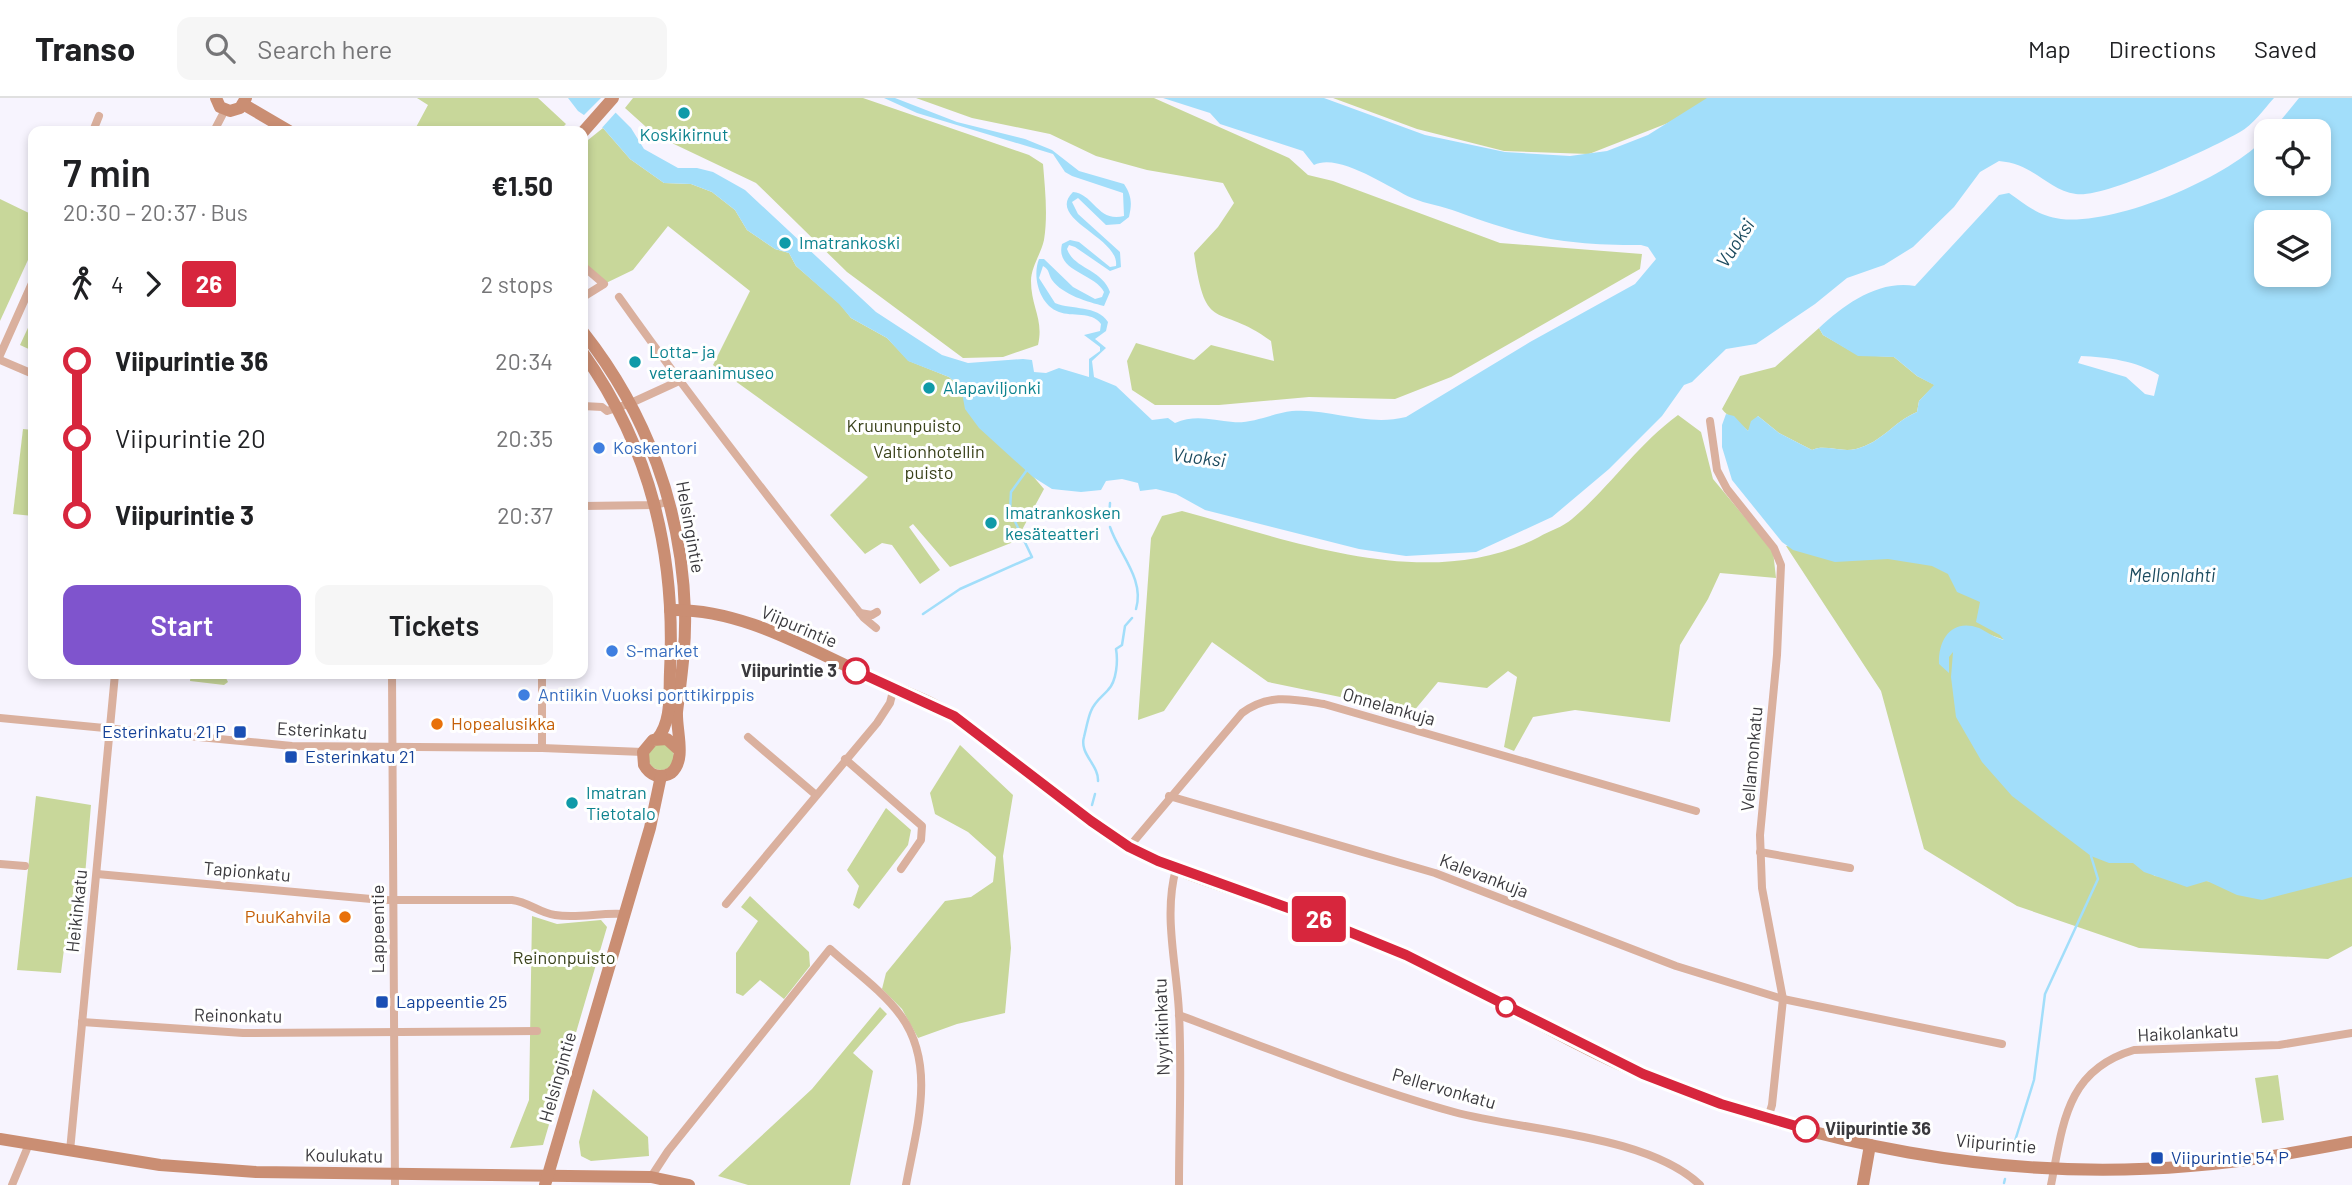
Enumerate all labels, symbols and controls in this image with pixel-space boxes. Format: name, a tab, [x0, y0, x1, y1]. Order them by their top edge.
search box	[177, 17, 667, 80]
text: Transo	[35, 28, 135, 68]
icon: search	[201, 29, 239, 67]
text: Search here	[257, 33, 392, 64]
text: Map	[2028, 34, 2071, 63]
text: Directions	[2109, 34, 2216, 63]
text: Saved	[2254, 34, 2317, 63]
marker: Koskikirnut	[676, 105, 692, 121]
map controls	[2254, 119, 2331, 287]
button: locate	[2254, 119, 2331, 196]
place label: Koskikirnut	[640, 123, 728, 145]
text: 7 min	[63, 149, 151, 195]
text: €1.50	[491, 170, 553, 201]
text: 20:30 – 20:37 · Bus	[63, 198, 248, 226]
button: layers	[2254, 210, 2331, 287]
water label: Vuoksi	[1710, 214, 1759, 271]
place label: Imatrankoski	[799, 231, 900, 253]
marker: Imatrankoski	[777, 235, 793, 251]
icon: walk	[63, 265, 101, 303]
icon: forward	[134, 265, 172, 303]
text: 26	[196, 269, 222, 298]
text: 4	[111, 270, 124, 298]
text: 2 stops	[481, 270, 553, 298]
place label: Lotta- ja veteraanimuseo	[649, 340, 774, 383]
text: Viipurintie 36	[115, 345, 268, 376]
text: 20:34	[495, 347, 553, 375]
marker: Lotta- ja veteraanimuseo	[627, 354, 643, 370]
place label: Alapaviljonki	[943, 376, 1041, 398]
marker: Alapaviljonki	[921, 380, 937, 396]
park label: Kruununpuisto	[847, 414, 961, 436]
text: Viipurintie 20	[115, 422, 266, 453]
text: 20:35	[496, 424, 553, 452]
place label: Koskentori	[613, 436, 697, 458]
marker: Koskentori	[591, 440, 607, 456]
park label: Valtionhotellin puisto	[873, 440, 985, 483]
water label: Vuoksi	[1171, 442, 1227, 471]
street label: Helsingintie	[672, 479, 710, 575]
text: Viipurintie 3	[115, 499, 254, 530]
text: 20:37	[497, 501, 553, 529]
place label: Imatrankosken kesäteatteri	[1005, 501, 1121, 544]
marker: Imatrankosken kesäteatteri	[983, 515, 999, 531]
water label: Mellonlahti	[2128, 563, 2216, 586]
button: Start	[63, 585, 301, 665]
button: Tickets	[315, 585, 553, 665]
street label: Viipurintie	[758, 600, 841, 652]
place label: S-market	[626, 639, 699, 661]
marker: S-market	[604, 643, 620, 659]
marker: Viipurintie 3	[843, 658, 869, 684]
place label: Viipurintie 3	[741, 659, 837, 681]
street label: Onnelankuja	[1340, 682, 1438, 730]
place label: Antiikin Vuoksi porttikirppis	[538, 683, 754, 705]
marker: Antiikin Vuoksi porttikirppis	[516, 687, 532, 703]
street label: Vellamonkatu	[1735, 706, 1767, 812]
place label: Hopealusikka	[451, 712, 555, 734]
marker: Hopealusikka	[429, 716, 445, 732]
street label: Esterinkatu	[276, 717, 368, 743]
place label: Esterinkatu 21 P	[102, 720, 226, 742]
marker: Esterinkatu 21 P	[232, 724, 248, 740]
place label: Esterinkatu 21	[305, 745, 415, 767]
marker: Esterinkatu 21	[283, 749, 299, 765]
place label: Imatran Tietotalo	[586, 781, 656, 824]
marker: Imatran Tietotalo	[564, 795, 580, 811]
street label: Kalevankuja	[1437, 848, 1532, 902]
street label: Tapionkatu	[203, 856, 292, 886]
street label: Heikinkatu	[61, 868, 91, 954]
street label: Lappeentie	[366, 885, 388, 973]
line badge: 26	[1288, 896, 1350, 942]
text: 26	[1306, 904, 1332, 933]
place label: PuuKahvila	[245, 905, 331, 927]
marker: PuuKahvila	[337, 909, 353, 925]
park label: Reinonpuisto	[512, 946, 616, 968]
street label: Nyyrikinkatu	[1148, 978, 1174, 1076]
place label: Lappeentie 25	[396, 990, 507, 1012]
marker: Lappeentie 25	[374, 994, 390, 1010]
unlabelled marker	[1496, 997, 1516, 1017]
street label: Reinonkatu	[194, 1003, 282, 1027]
street label: Haikolankatu	[2137, 1018, 2239, 1046]
street label: Helsingintie	[534, 1029, 580, 1125]
street label: Pellervonkatu	[1390, 1063, 1499, 1113]
marker: Viipurintie 36	[1793, 1116, 1819, 1142]
place label: Viipurintie 36	[1825, 1117, 1931, 1139]
street label: Viipurintie	[1955, 1129, 2037, 1157]
street label: Koulukatu	[305, 1143, 383, 1167]
place label: Viipurintie 54 P	[2171, 1146, 2289, 1168]
marker: Viipurintie 54 P	[2149, 1150, 2165, 1166]

